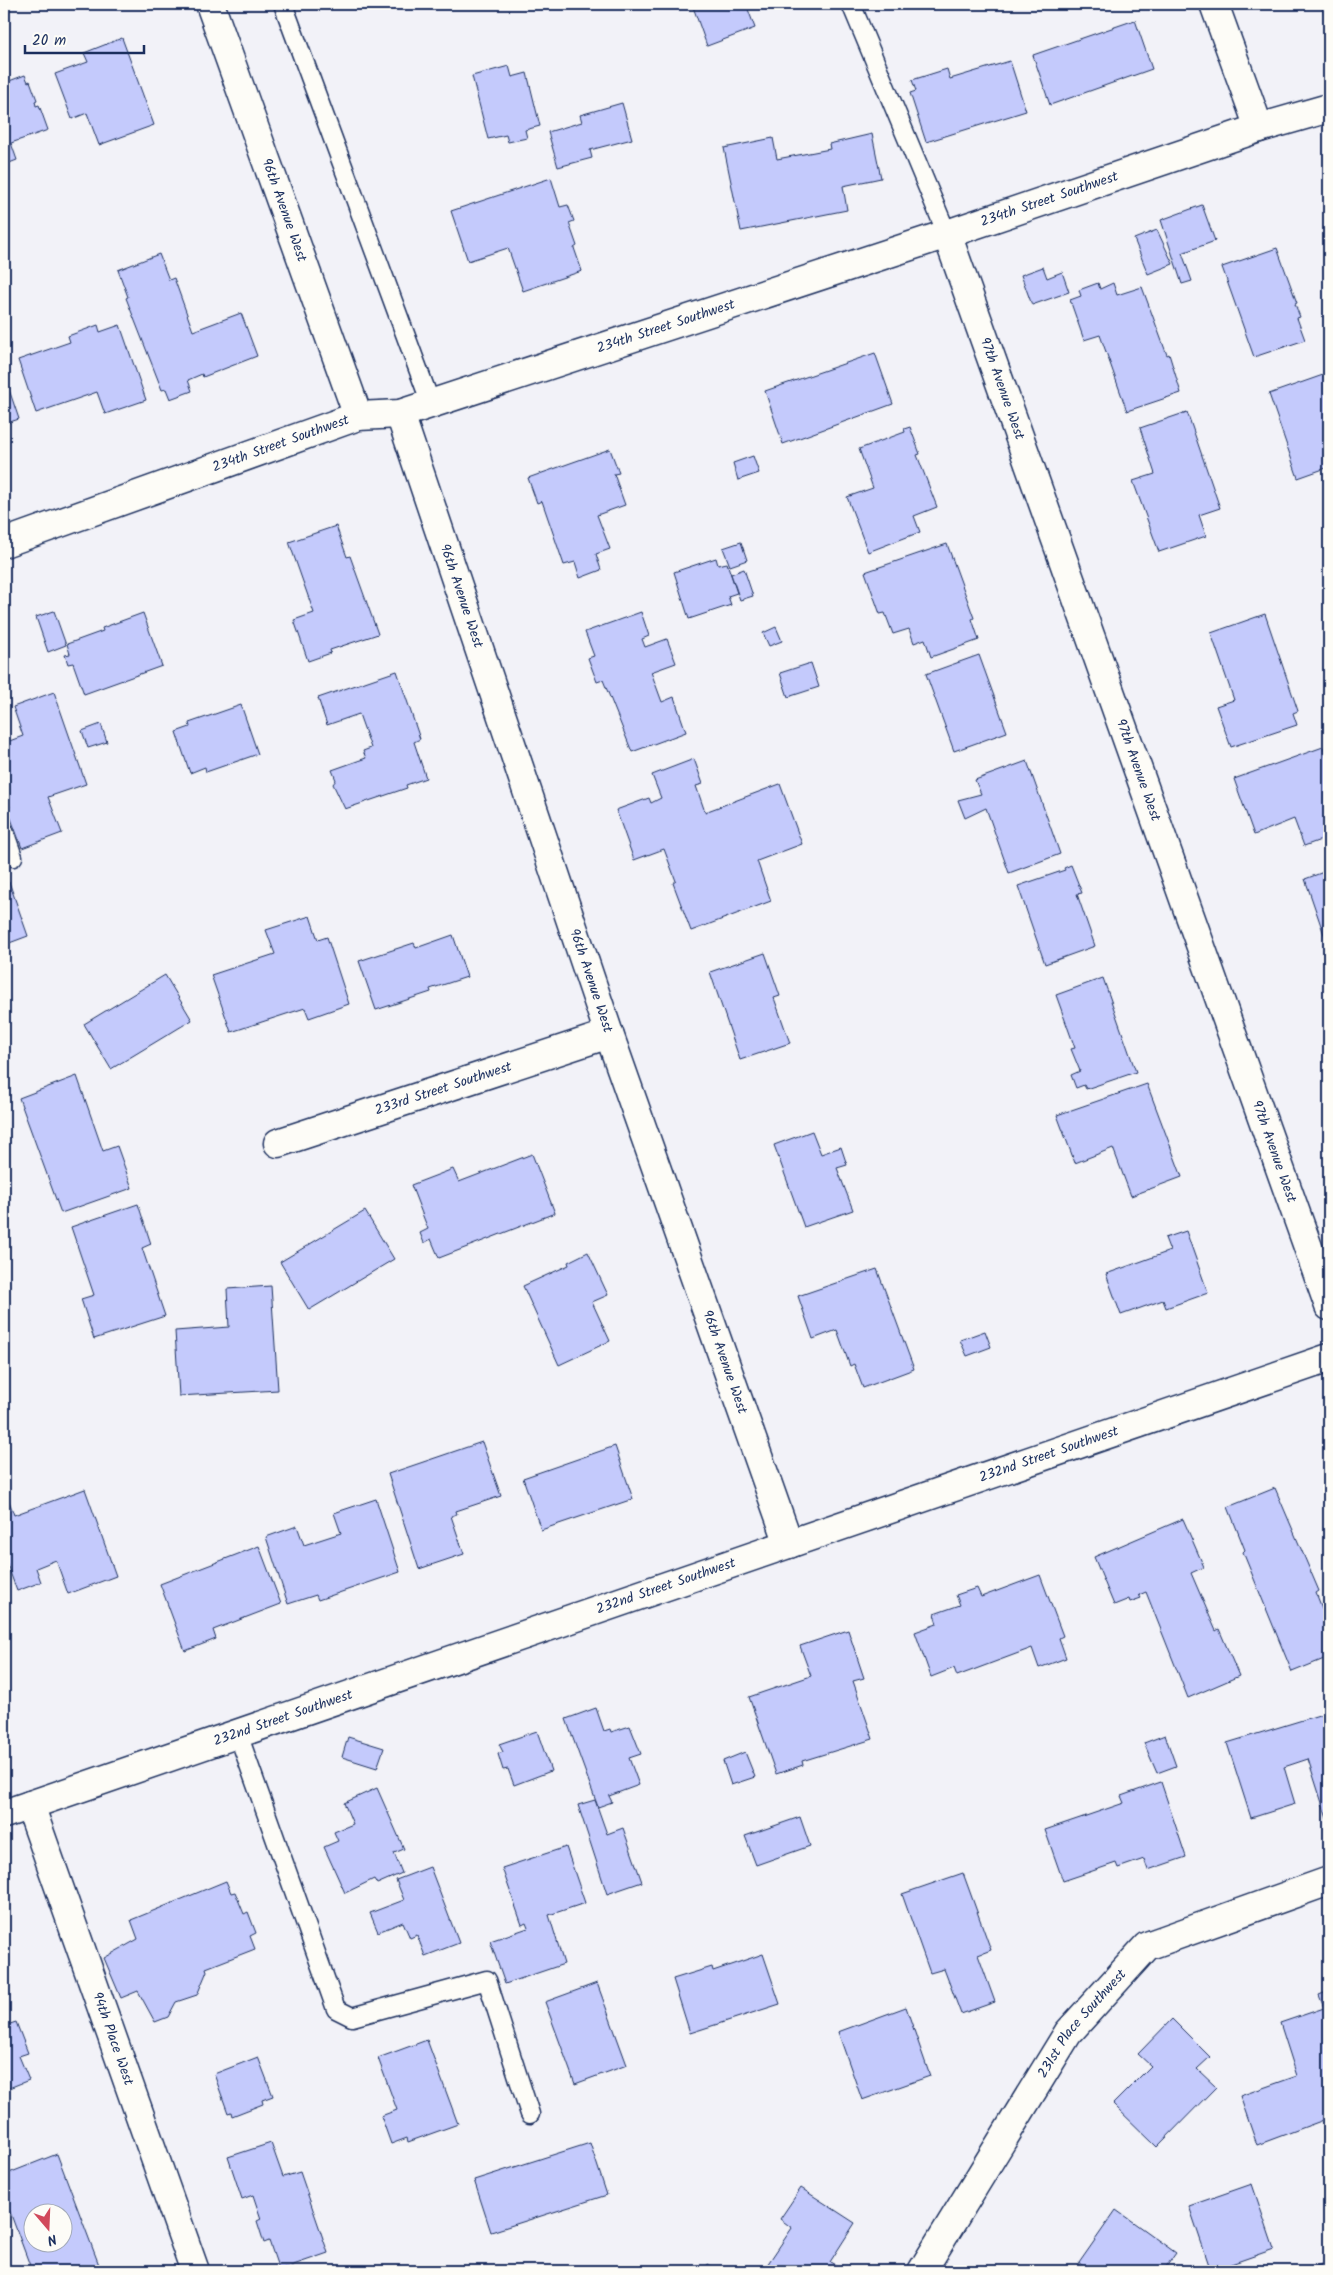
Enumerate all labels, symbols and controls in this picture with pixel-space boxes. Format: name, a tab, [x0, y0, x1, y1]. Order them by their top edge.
scale bar	[25, 22, 144, 54]
text: 20 m	[32, 29, 66, 53]
street label: 96th Avenue West	[255, 155, 313, 266]
street label: 234th Street Southwest	[977, 165, 1122, 233]
street label: 234th Street Southwest	[594, 293, 738, 360]
street label: 97th Avenue West	[974, 334, 1031, 443]
street label: 234th Street Southwest	[209, 409, 353, 478]
street label: 96th Avenue West	[434, 541, 489, 652]
street label: 97th Avenue West	[1110, 716, 1167, 825]
street label: 96th Avenue West	[563, 926, 619, 1036]
street label: 233rd Street Southwest	[372, 1056, 515, 1121]
street label: 97th Avenue West	[1246, 1097, 1303, 1206]
street label: 96th Avenue West	[696, 1307, 753, 1417]
street label: 232nd Street Southwest	[976, 1420, 1122, 1489]
street label: 232nd Street Southwest	[593, 1552, 739, 1620]
street label: 232nd Street Southwest	[210, 1684, 356, 1752]
street label: 231st Place Southwest	[1032, 1964, 1132, 2082]
street label: 94th Place West	[86, 1989, 140, 2089]
north arrow	[22, 2202, 72, 2252]
text: N	[44, 2228, 60, 2251]

